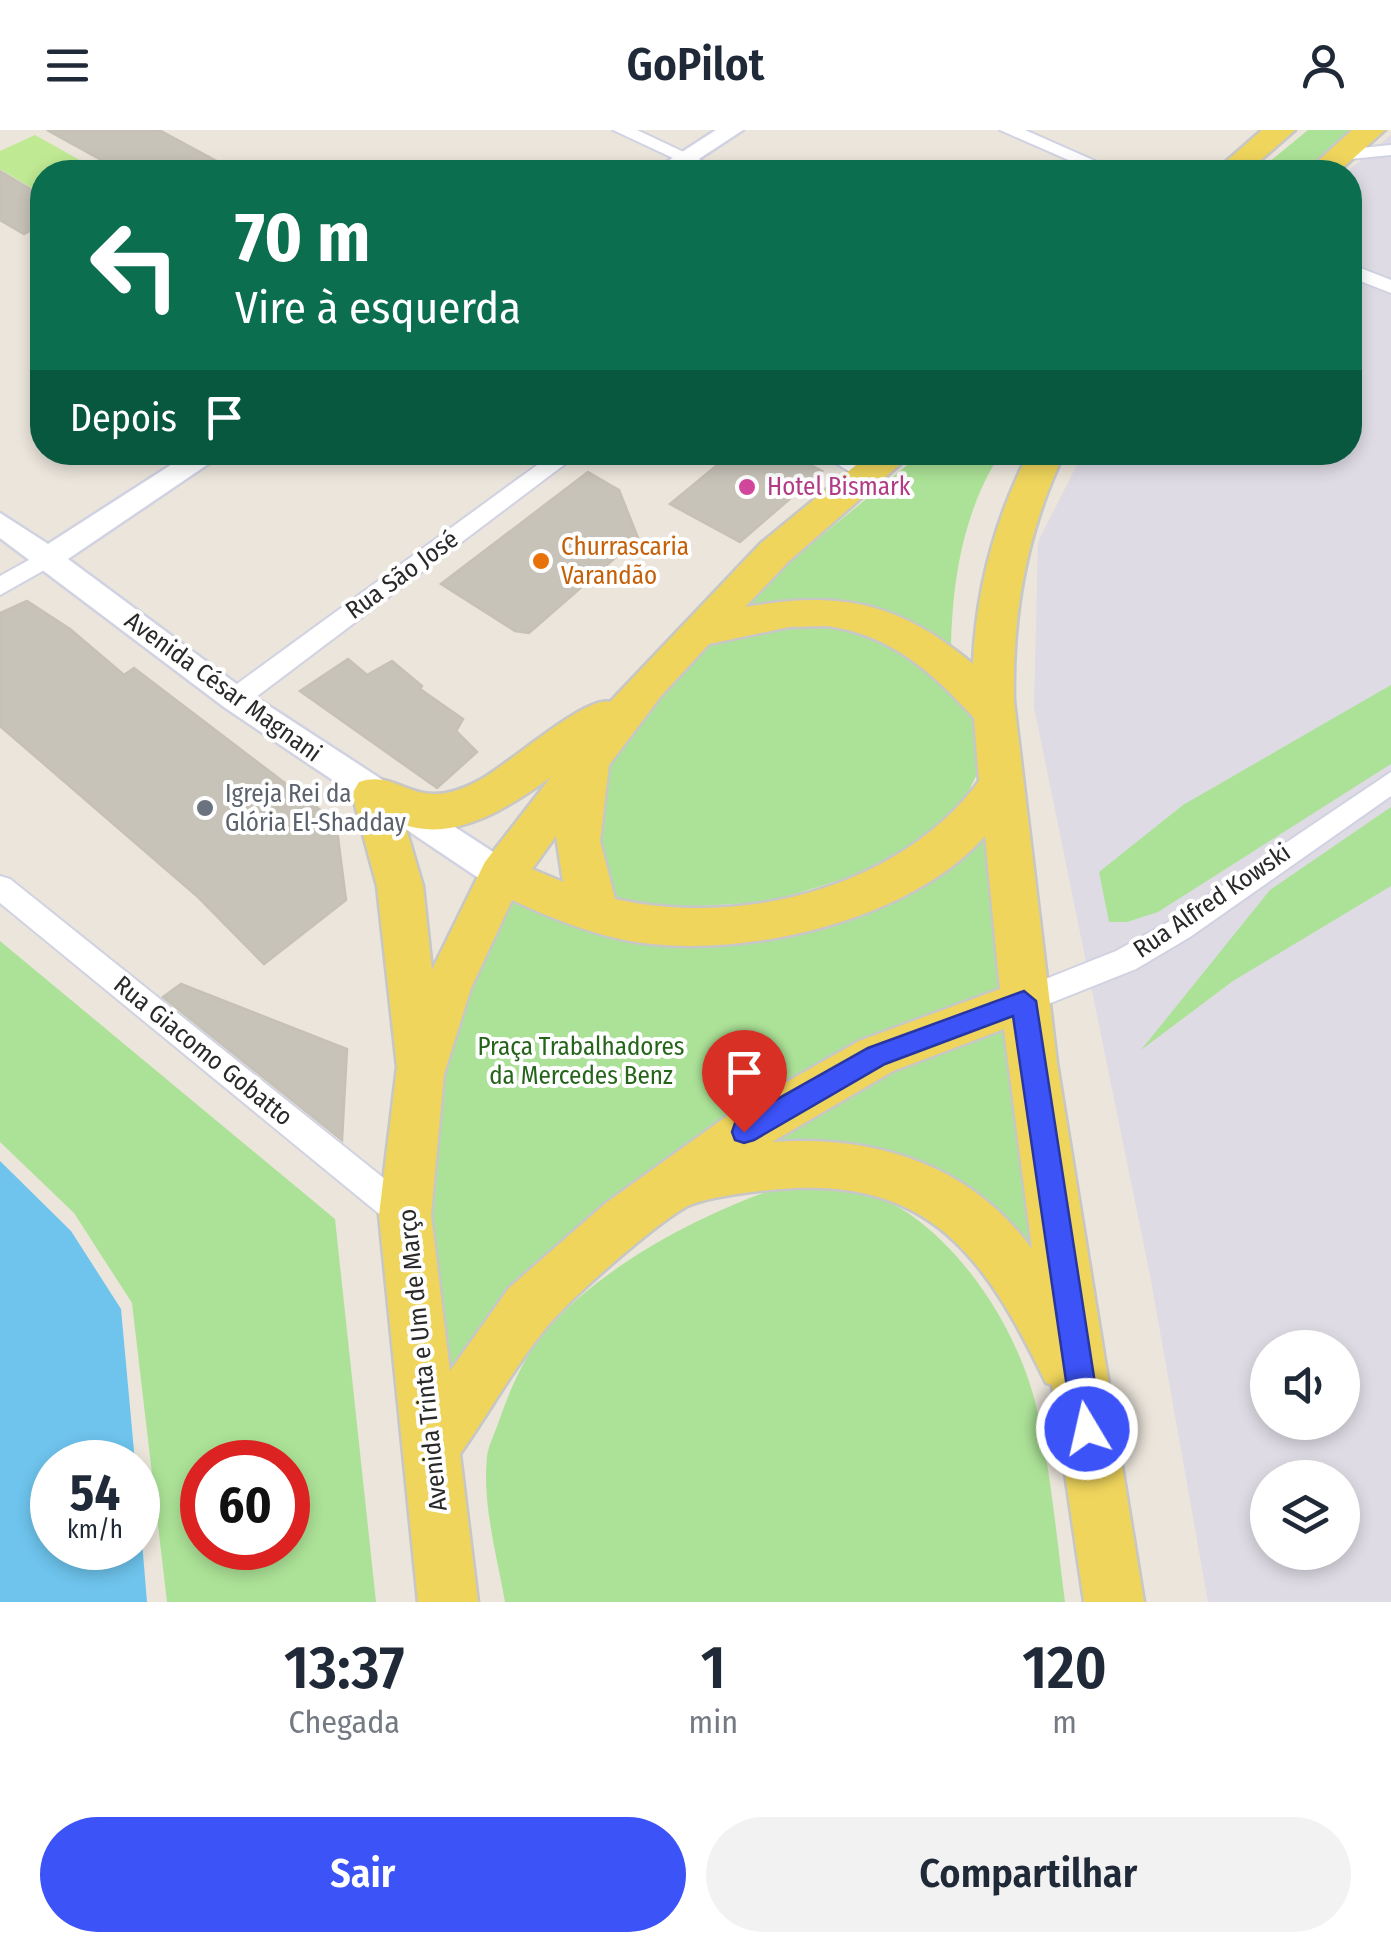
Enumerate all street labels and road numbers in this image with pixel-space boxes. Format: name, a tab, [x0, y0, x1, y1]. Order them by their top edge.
street label: Rua São José	[340, 524, 464, 626]
street label: Avenida César Magnani	[119, 606, 327, 768]
street label: Rua Alfred Kowski	[1128, 837, 1296, 965]
street label: Rua Giacomo Gobatto	[108, 970, 298, 1132]
street label: Avenida Trinta e Um de Março	[392, 1207, 454, 1513]

